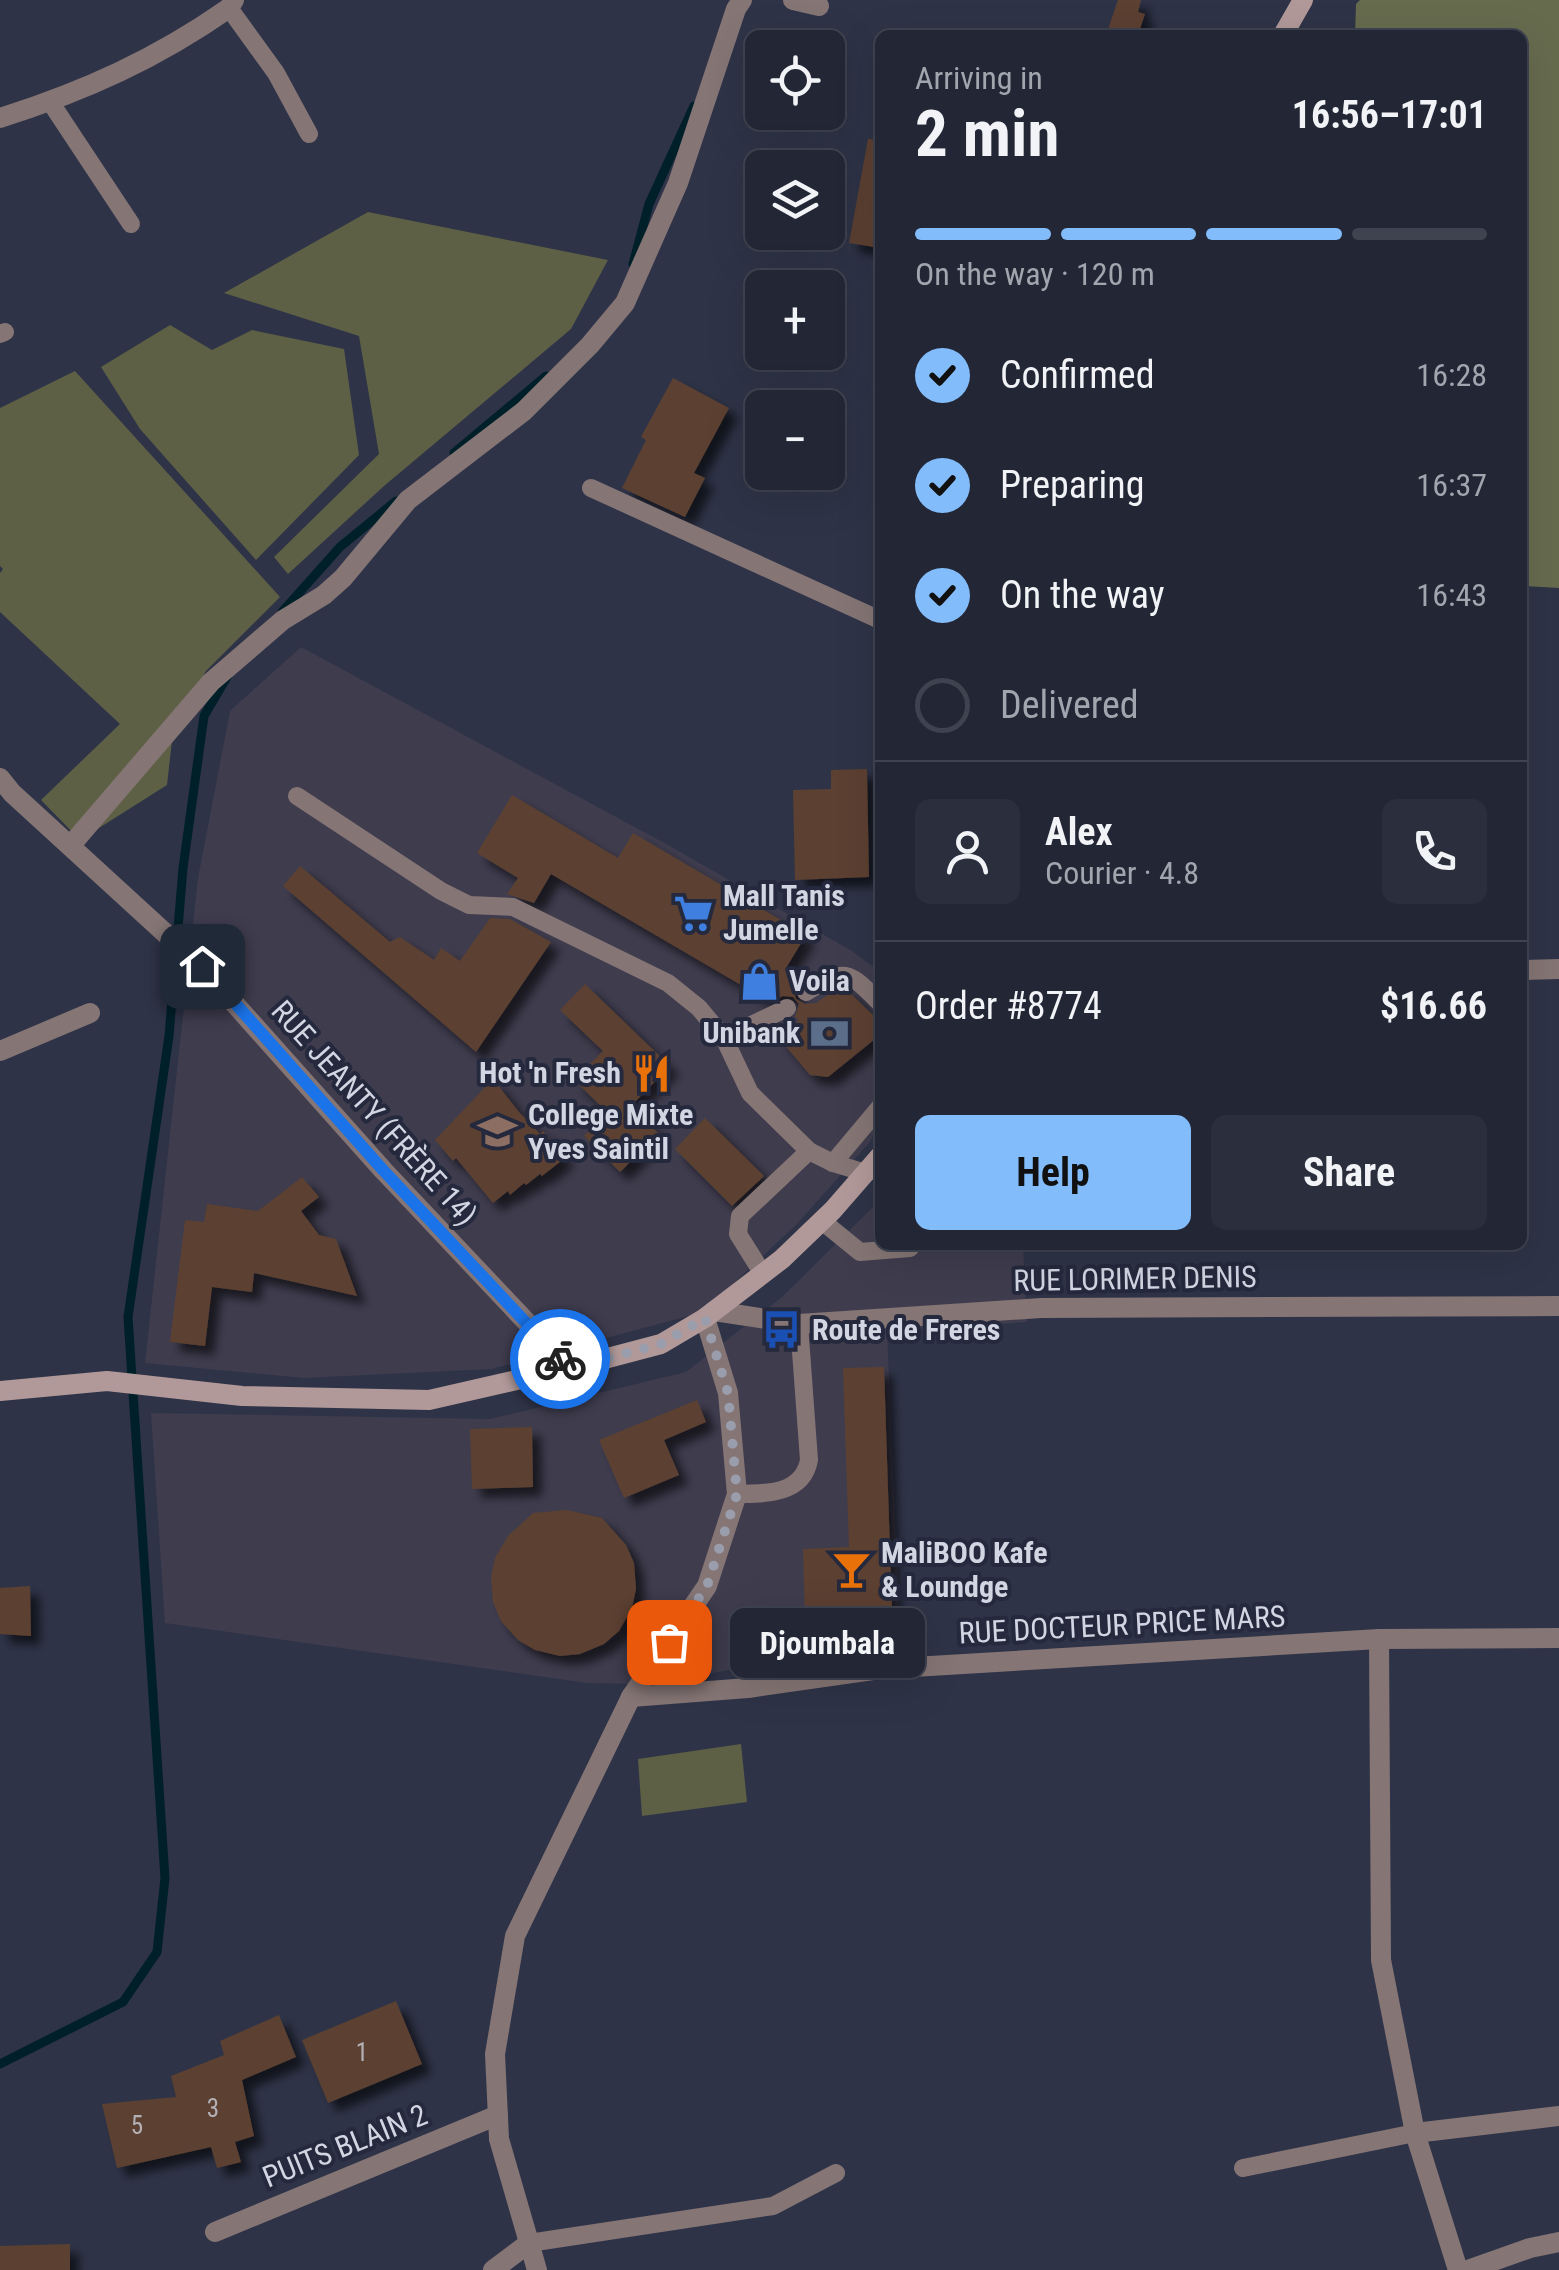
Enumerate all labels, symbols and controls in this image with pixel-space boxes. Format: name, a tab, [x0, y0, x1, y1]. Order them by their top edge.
map controls	[745, 30, 845, 490]
button: locate	[745, 30, 845, 130]
text: Arriving in	[915, 59, 1043, 97]
text: 16:56–17:01	[1292, 93, 1487, 137]
text: 2 min	[915, 96, 1059, 172]
button: layers	[745, 150, 845, 250]
text: On the way · 120 m	[915, 255, 1155, 293]
button: +	[745, 270, 845, 370]
icon: check	[915, 348, 970, 403]
text: Confirmed	[1000, 353, 1155, 397]
text: 16:28	[1416, 356, 1487, 394]
button: −	[745, 390, 845, 490]
icon: check	[915, 458, 970, 513]
text: Preparing	[1000, 463, 1145, 507]
text: 16:37	[1416, 466, 1487, 504]
icon: check	[915, 568, 970, 623]
text: On the way	[1000, 573, 1165, 617]
text: 16:43	[1416, 576, 1487, 614]
text: Delivered	[1000, 683, 1139, 727]
button: person	[915, 799, 1020, 904]
button: phone	[1382, 799, 1487, 904]
text: Alex	[1045, 810, 1113, 854]
text: Courier · 4.8	[1045, 854, 1199, 892]
place label: Mall Tanis Jumelle	[723, 878, 845, 947]
supermarket icon: Mall Tanis Jumelle	[672, 892, 714, 934]
pin	[160, 924, 245, 1009]
icon: home	[175, 939, 230, 994]
shop icon: Voila	[738, 960, 780, 1002]
place label: Voila	[789, 963, 850, 998]
text: Order #8774	[915, 984, 1102, 1028]
text: $16.66	[1380, 984, 1487, 1028]
street label: RUE JEANTY (FRÈRE 14)	[265, 993, 484, 1232]
bank icon: Unibank	[809, 1012, 851, 1054]
place label: Unibank	[702, 1015, 801, 1050]
restaurant icon: Hot 'n Fresh	[630, 1052, 672, 1094]
place label: Hot 'n Fresh	[479, 1055, 621, 1090]
place label: College Mixte Yves Saintil	[528, 1097, 693, 1166]
school or university icon: College Mixte Yves Saintil	[477, 1111, 519, 1153]
button: Help	[915, 1115, 1191, 1230]
button: Share	[1211, 1115, 1487, 1230]
street label: RUE LORIMER DENIS	[1013, 1259, 1257, 1298]
courier	[510, 1309, 610, 1409]
bus stop icon: Route de Freres	[761, 1309, 803, 1351]
place label: Route de Freres	[812, 1312, 1000, 1347]
icon: bike	[533, 1332, 588, 1387]
place label: MaliBOO Kafe & Loundge	[881, 1535, 1048, 1604]
bar icon: MaliBOO Kafe & Loundge	[830, 1549, 872, 1591]
street label: RUE DOCTEUR PRICE MARS	[958, 1598, 1286, 1651]
pin	[627, 1600, 712, 1685]
callout: Djoumbala	[729, 1607, 924, 1677]
icon: bag	[642, 1615, 697, 1670]
text: Djoumbala	[760, 1624, 895, 1662]
house number: 1	[356, 2038, 368, 2067]
house number: 3	[207, 2094, 219, 2123]
street label: PUITS BLAIN 2	[257, 2097, 432, 2194]
house number: 5	[131, 2111, 143, 2140]

